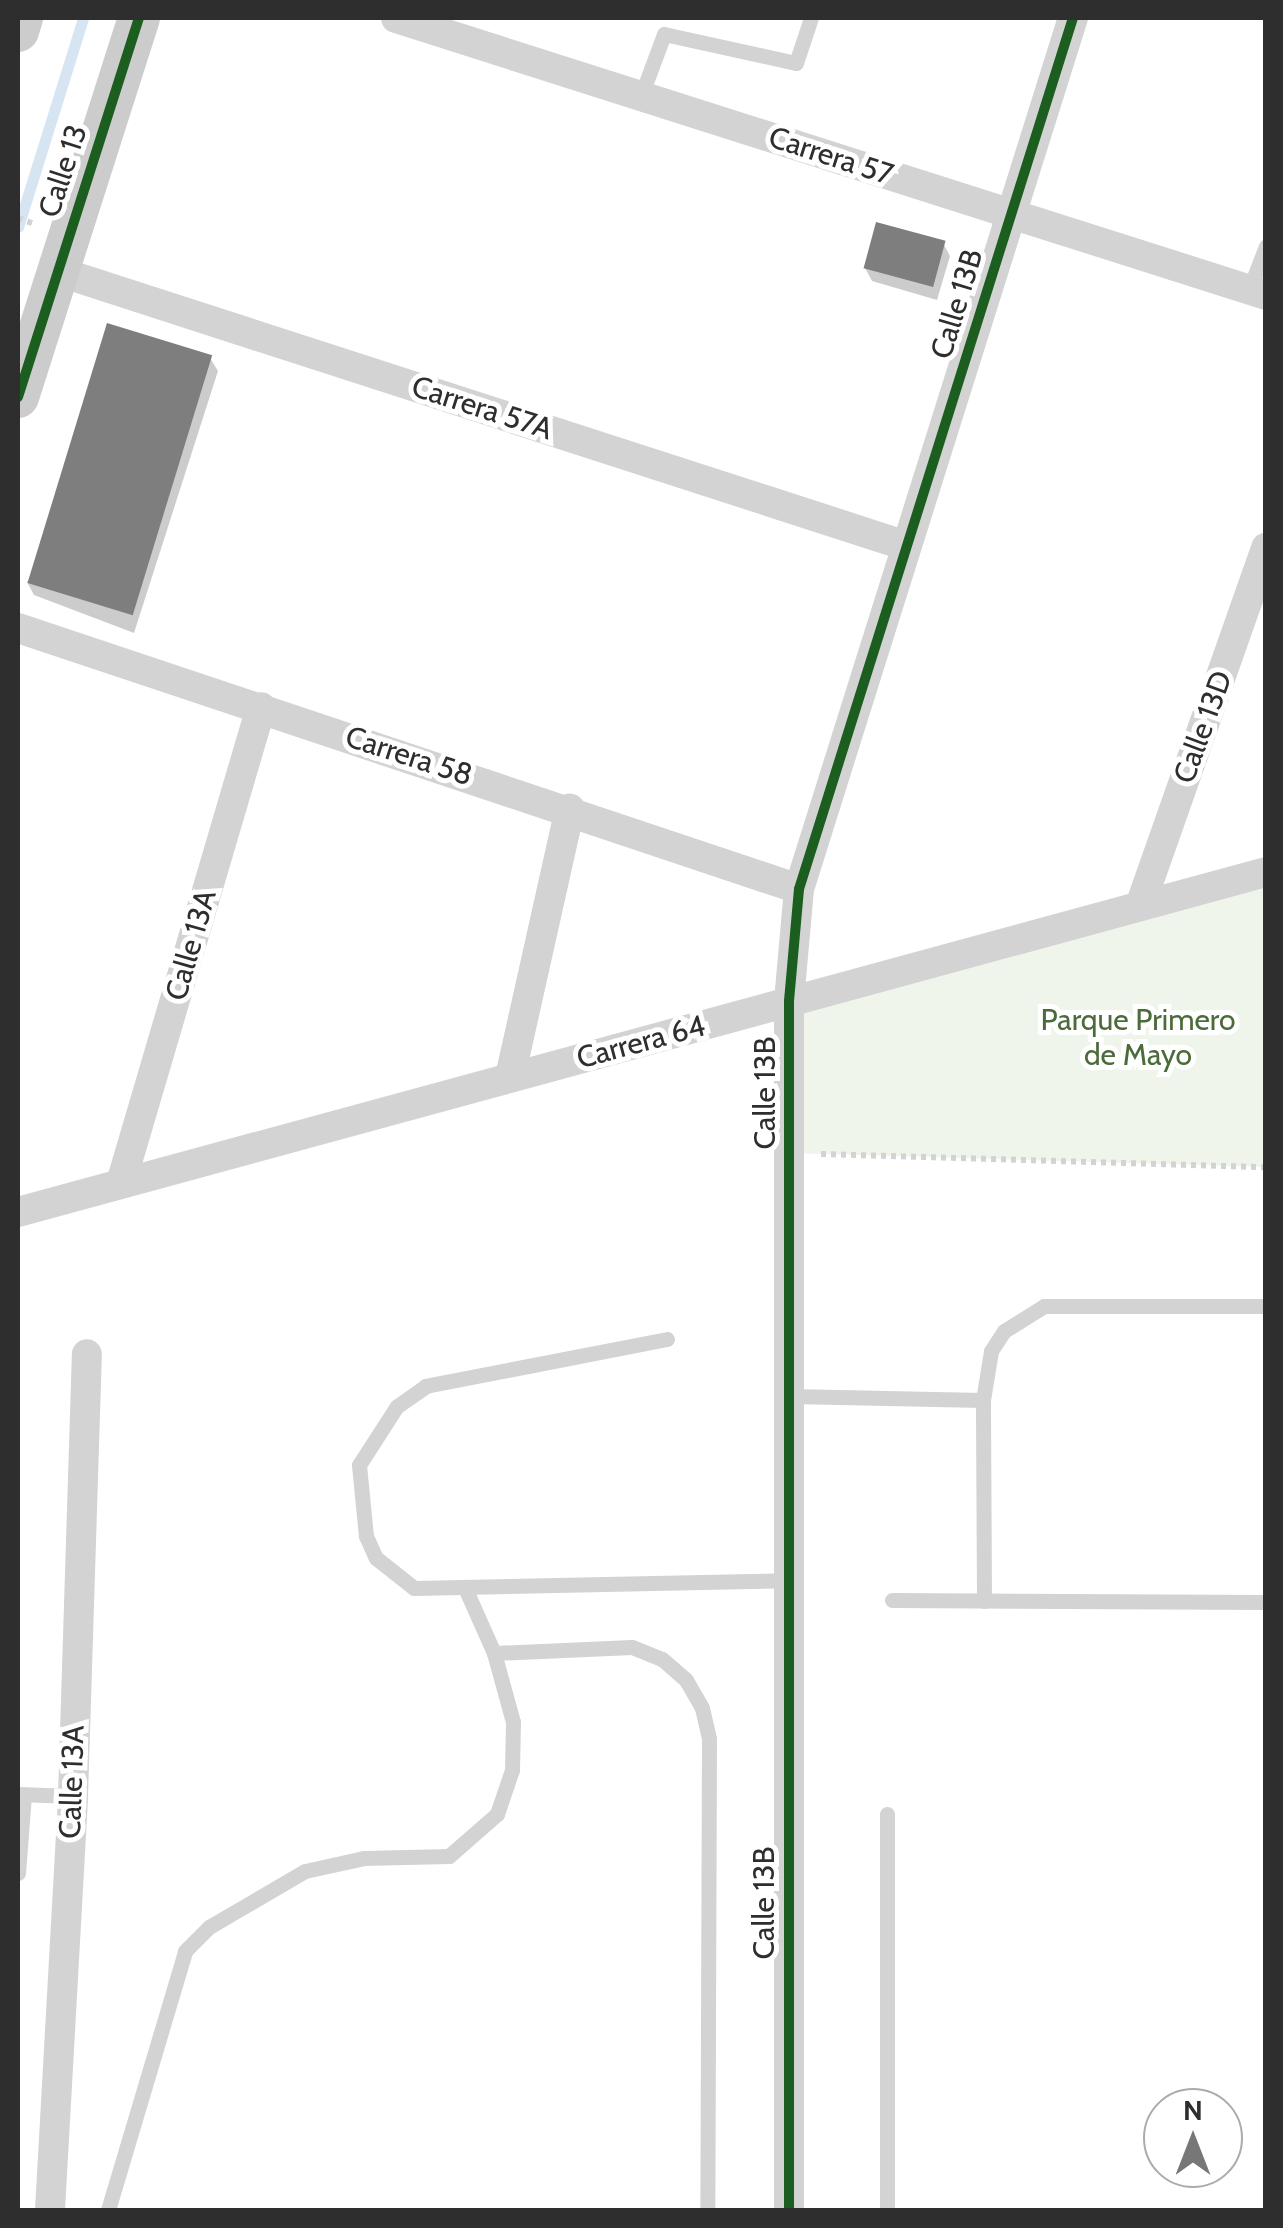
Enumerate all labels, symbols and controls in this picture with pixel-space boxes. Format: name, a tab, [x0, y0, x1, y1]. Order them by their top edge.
street label: Carrera 57	[764, 119, 898, 193]
street label: Calle 13	[31, 120, 95, 222]
street label: Calle 13B	[923, 245, 991, 363]
street label: Carrera 57A	[407, 368, 557, 448]
street label: Calle 13D	[1166, 666, 1240, 788]
street label: Carrera 58	[341, 719, 477, 793]
street label: Calle 13A	[158, 885, 224, 1005]
park label: Parque Primero de Mayo	[1041, 1002, 1235, 1072]
street label: Carrera 64	[573, 1008, 709, 1076]
street label: Calle 13B	[747, 1037, 783, 1149]
street label: Calle 13A	[52, 1725, 92, 1839]
street label: Calle 13B	[746, 1847, 782, 1959]
north arrow	[1143, 2088, 1243, 2188]
text: N	[1183, 2093, 1203, 2127]

